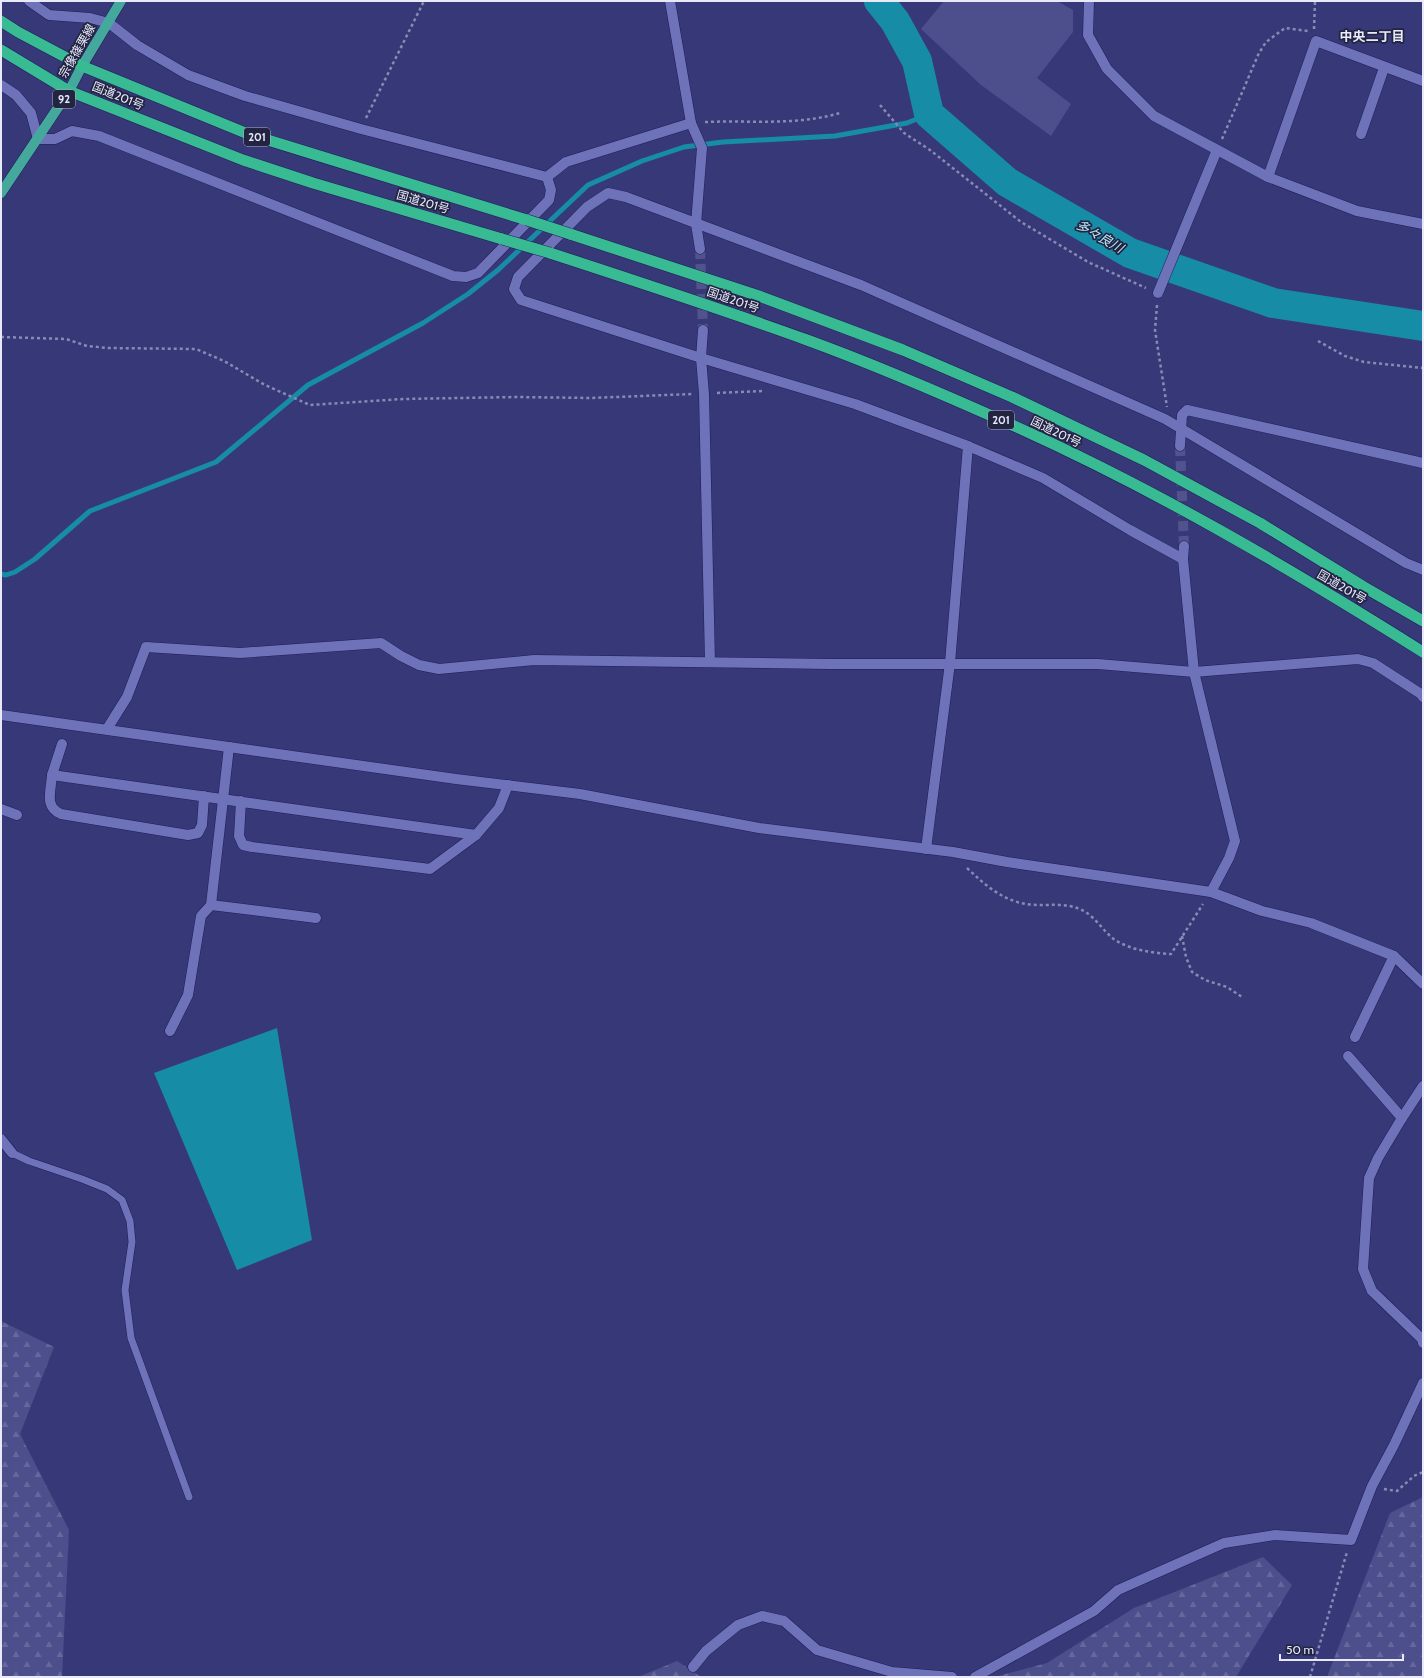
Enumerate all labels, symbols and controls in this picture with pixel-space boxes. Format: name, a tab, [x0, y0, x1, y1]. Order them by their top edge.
street label: 宗像篠栗線	[55, 21, 98, 80]
district label: 中央二丁目	[1339, 28, 1405, 44]
street label: 国道201号	[90, 78, 146, 113]
road number: 92	[53, 90, 75, 108]
road number: 201	[244, 128, 270, 146]
street label: 国道201号	[395, 187, 451, 216]
water label: 多々良川	[1073, 216, 1128, 257]
street label: 国道201号	[705, 284, 761, 316]
road number: 201	[988, 411, 1014, 429]
street label: 国道201号	[1028, 413, 1084, 450]
street label: 国道201号	[1315, 566, 1370, 607]
scale bar	[1280, 1636, 1403, 1662]
text: 50 m	[1286, 1642, 1314, 1657]

